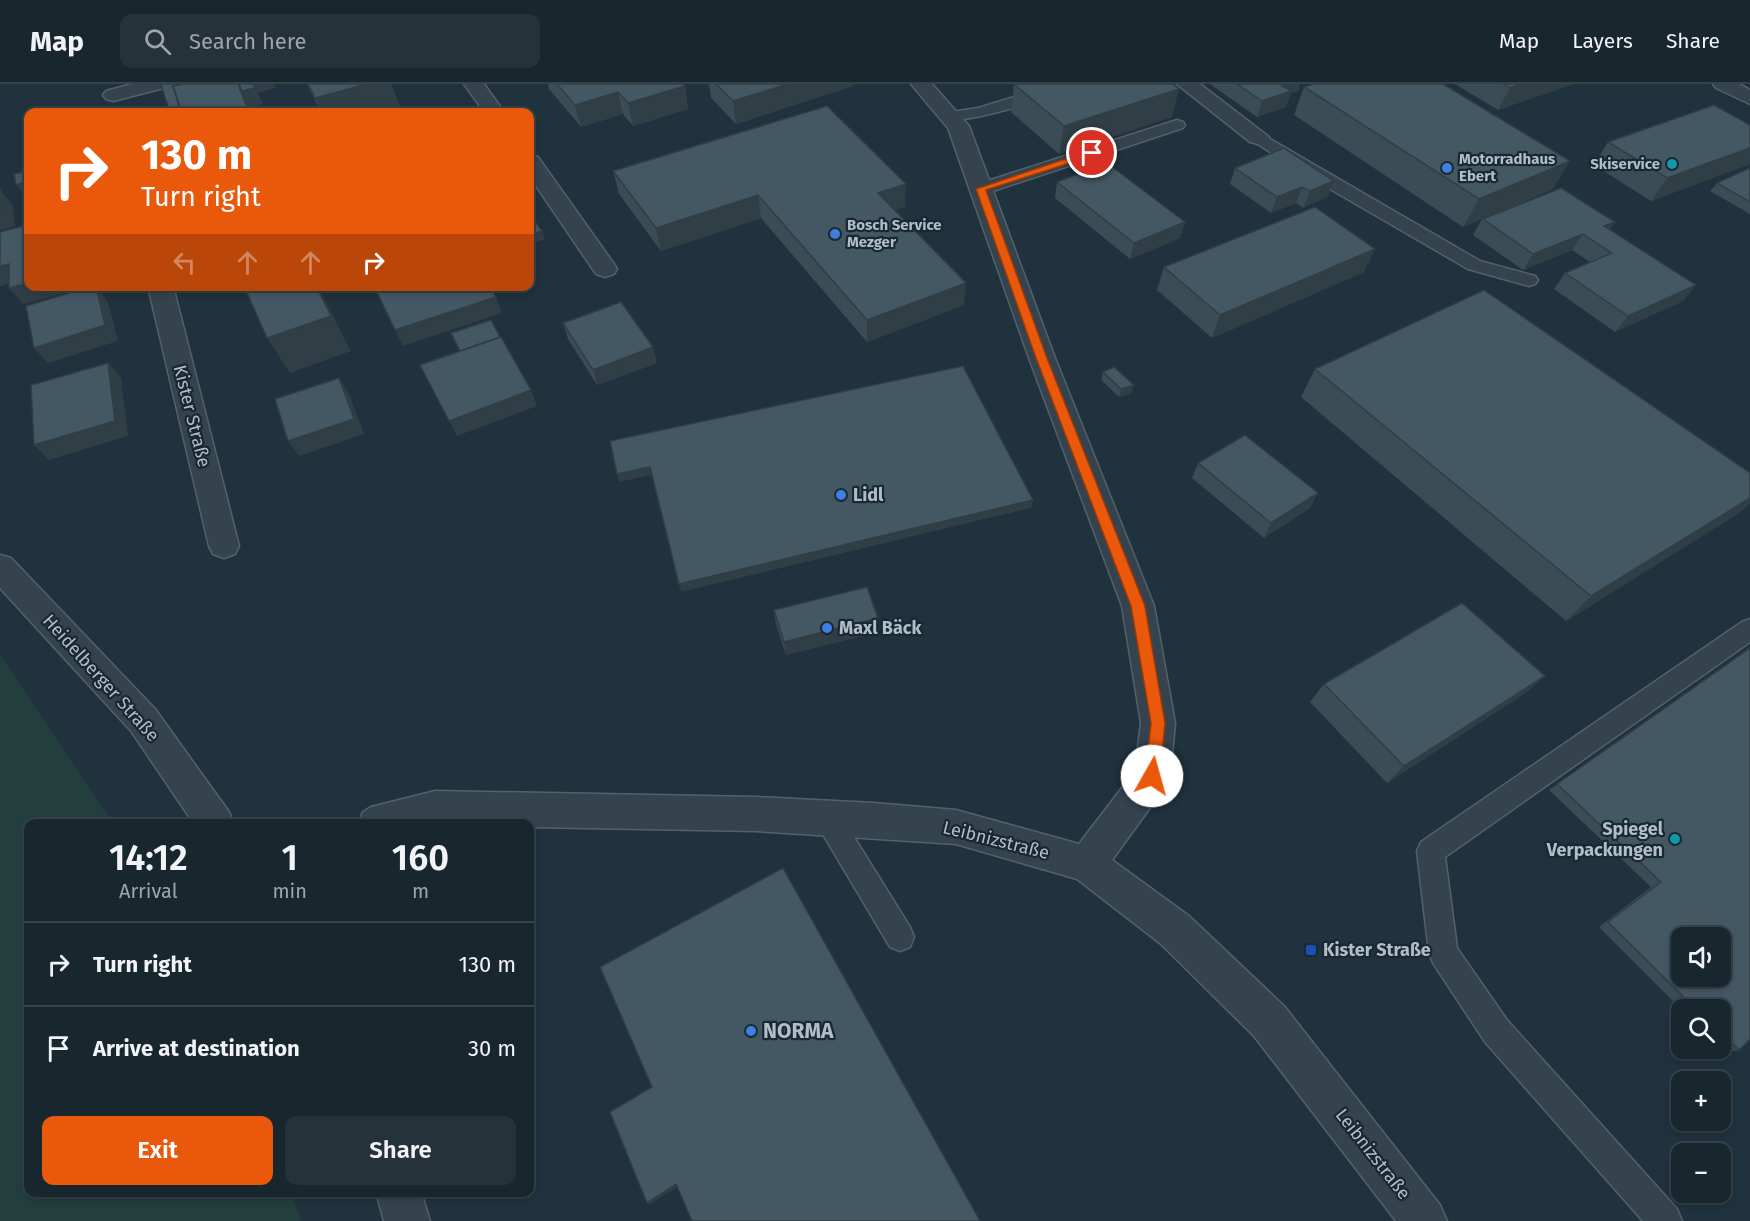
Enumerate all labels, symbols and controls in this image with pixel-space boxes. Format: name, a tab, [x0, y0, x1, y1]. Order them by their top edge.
search box	[120, 14, 540, 68]
text: Map	[30, 25, 84, 58]
icon: search	[141, 25, 174, 58]
text: Search here	[189, 28, 307, 55]
text: Map	[1499, 28, 1539, 54]
text: Layers	[1572, 28, 1633, 54]
text: Share	[1666, 28, 1720, 54]
pin	[1066, 127, 1117, 178]
text: 130 m	[141, 130, 252, 180]
icon: right	[42, 132, 120, 210]
icon: arrive	[1075, 136, 1108, 169]
place label: Motorradhaus Ebert	[1459, 150, 1555, 185]
place label: Skiservice	[1590, 155, 1660, 173]
marker: Skiservice	[1665, 157, 1679, 171]
marker: Motorradhaus Ebert	[1440, 161, 1454, 175]
text: Turn right	[141, 181, 261, 213]
place label: Bosch Service Mezger	[847, 216, 942, 251]
marker: Bosch Service Mezger	[828, 227, 842, 241]
icon: left	[168, 246, 201, 279]
icon: ahead	[231, 246, 264, 279]
icon: ahead	[294, 246, 327, 279]
icon: right	[357, 246, 390, 279]
street label: Kister Straße	[169, 363, 215, 469]
place label: Lidl	[853, 484, 884, 506]
marker: Lidl	[834, 488, 848, 502]
street label: Heidelberger Straße	[38, 610, 164, 746]
place label: Maxl Bäck	[839, 617, 922, 639]
marker: Maxl Bäck	[820, 621, 834, 635]
position arrow	[1120, 744, 1184, 808]
street label: Leibnizstraße	[940, 816, 1052, 864]
place label: Spiegel Verpackungen	[1546, 818, 1664, 861]
marker: Spiegel Verpackungen	[1668, 832, 1682, 846]
text: 14:12	[109, 836, 188, 880]
text: 1	[281, 836, 298, 880]
text: 160	[392, 836, 449, 880]
text: Arrival	[119, 879, 178, 903]
text: min	[272, 879, 307, 903]
text: m	[412, 879, 429, 903]
map controls	[1671, 927, 1731, 1203]
button: sound	[1671, 927, 1731, 987]
place label: Kister Straße	[1323, 939, 1431, 961]
marker: Kister Straße	[1304, 943, 1318, 957]
icon: right	[42, 948, 75, 981]
text: Turn right	[93, 951, 192, 978]
text: 130 m	[459, 951, 516, 978]
button: search	[1671, 999, 1731, 1059]
place label: NORMA	[763, 1018, 834, 1044]
marker: NORMA	[744, 1024, 758, 1038]
icon: arrive	[42, 1032, 75, 1065]
text: Arrive at destination	[93, 1035, 300, 1062]
text: 30 m	[468, 1035, 516, 1062]
button: +	[1671, 1071, 1731, 1131]
street label: Leibnizstraße	[1331, 1104, 1415, 1204]
button: Exit	[42, 1116, 273, 1185]
button: Share	[285, 1116, 516, 1185]
button: −	[1671, 1143, 1731, 1203]

